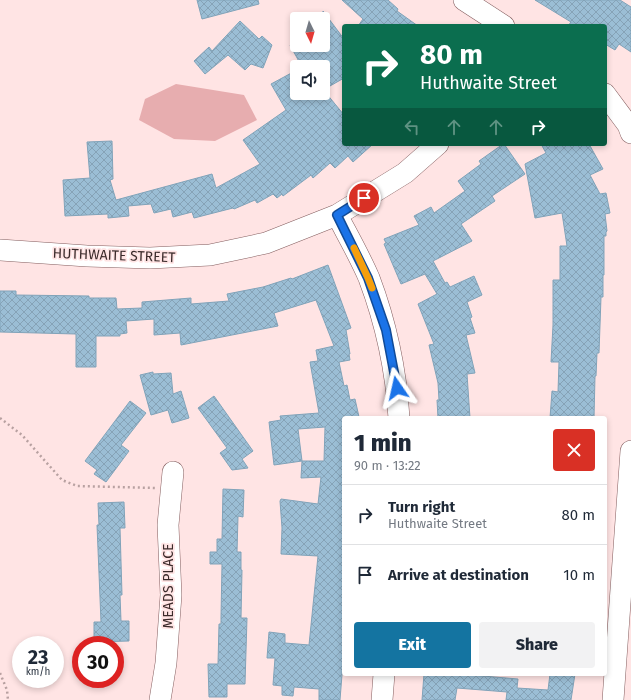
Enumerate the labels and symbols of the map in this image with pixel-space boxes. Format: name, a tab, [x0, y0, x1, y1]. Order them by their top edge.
north arrow	[290, 12, 330, 52]
pin	[347, 181, 381, 215]
street label: HUTHWAITE STREET	[52, 245, 176, 266]
position arrow	[376, 367, 418, 409]
street label: MEADS PLACE	[160, 543, 177, 629]
speed limit sign: 30	[72, 636, 124, 688]

